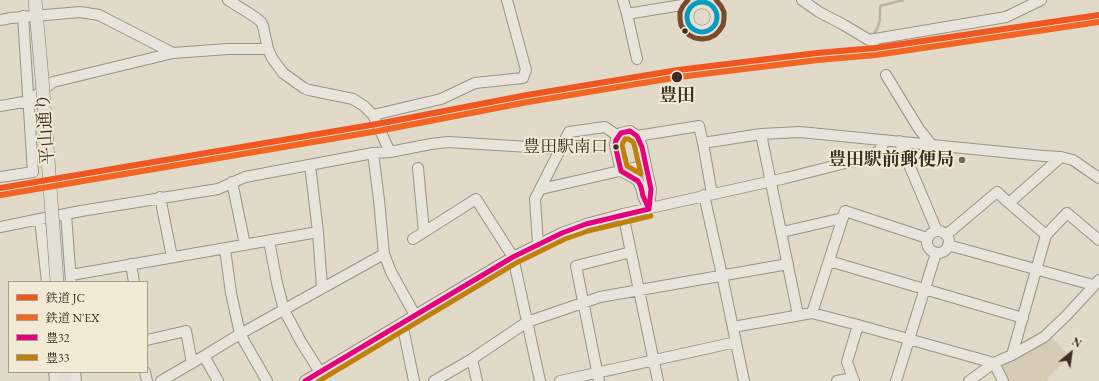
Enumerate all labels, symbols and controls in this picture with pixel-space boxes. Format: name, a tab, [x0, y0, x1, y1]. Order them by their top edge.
unlabelled marker	[680, 26, 690, 36]
marker: 豊田	[670, 70, 684, 84]
place label: 豊田	[659, 85, 695, 107]
street label: 平山通り	[33, 92, 59, 166]
place label: 豊田駅南口	[523, 137, 608, 157]
marker: 豊田駅南口	[611, 142, 621, 152]
place label: 豊田駅前郵便局	[828, 149, 954, 171]
marker: 豊田駅前郵便局	[957, 155, 967, 165]
legend	[8, 281, 148, 373]
text: 鉄道 JC	[46, 290, 85, 306]
text: 鉄道 N'EX	[46, 310, 100, 326]
text: 豊32	[46, 330, 70, 346]
north arrow	[1051, 333, 1091, 373]
text: N	[1070, 334, 1084, 351]
text: 豊33	[46, 350, 70, 366]

